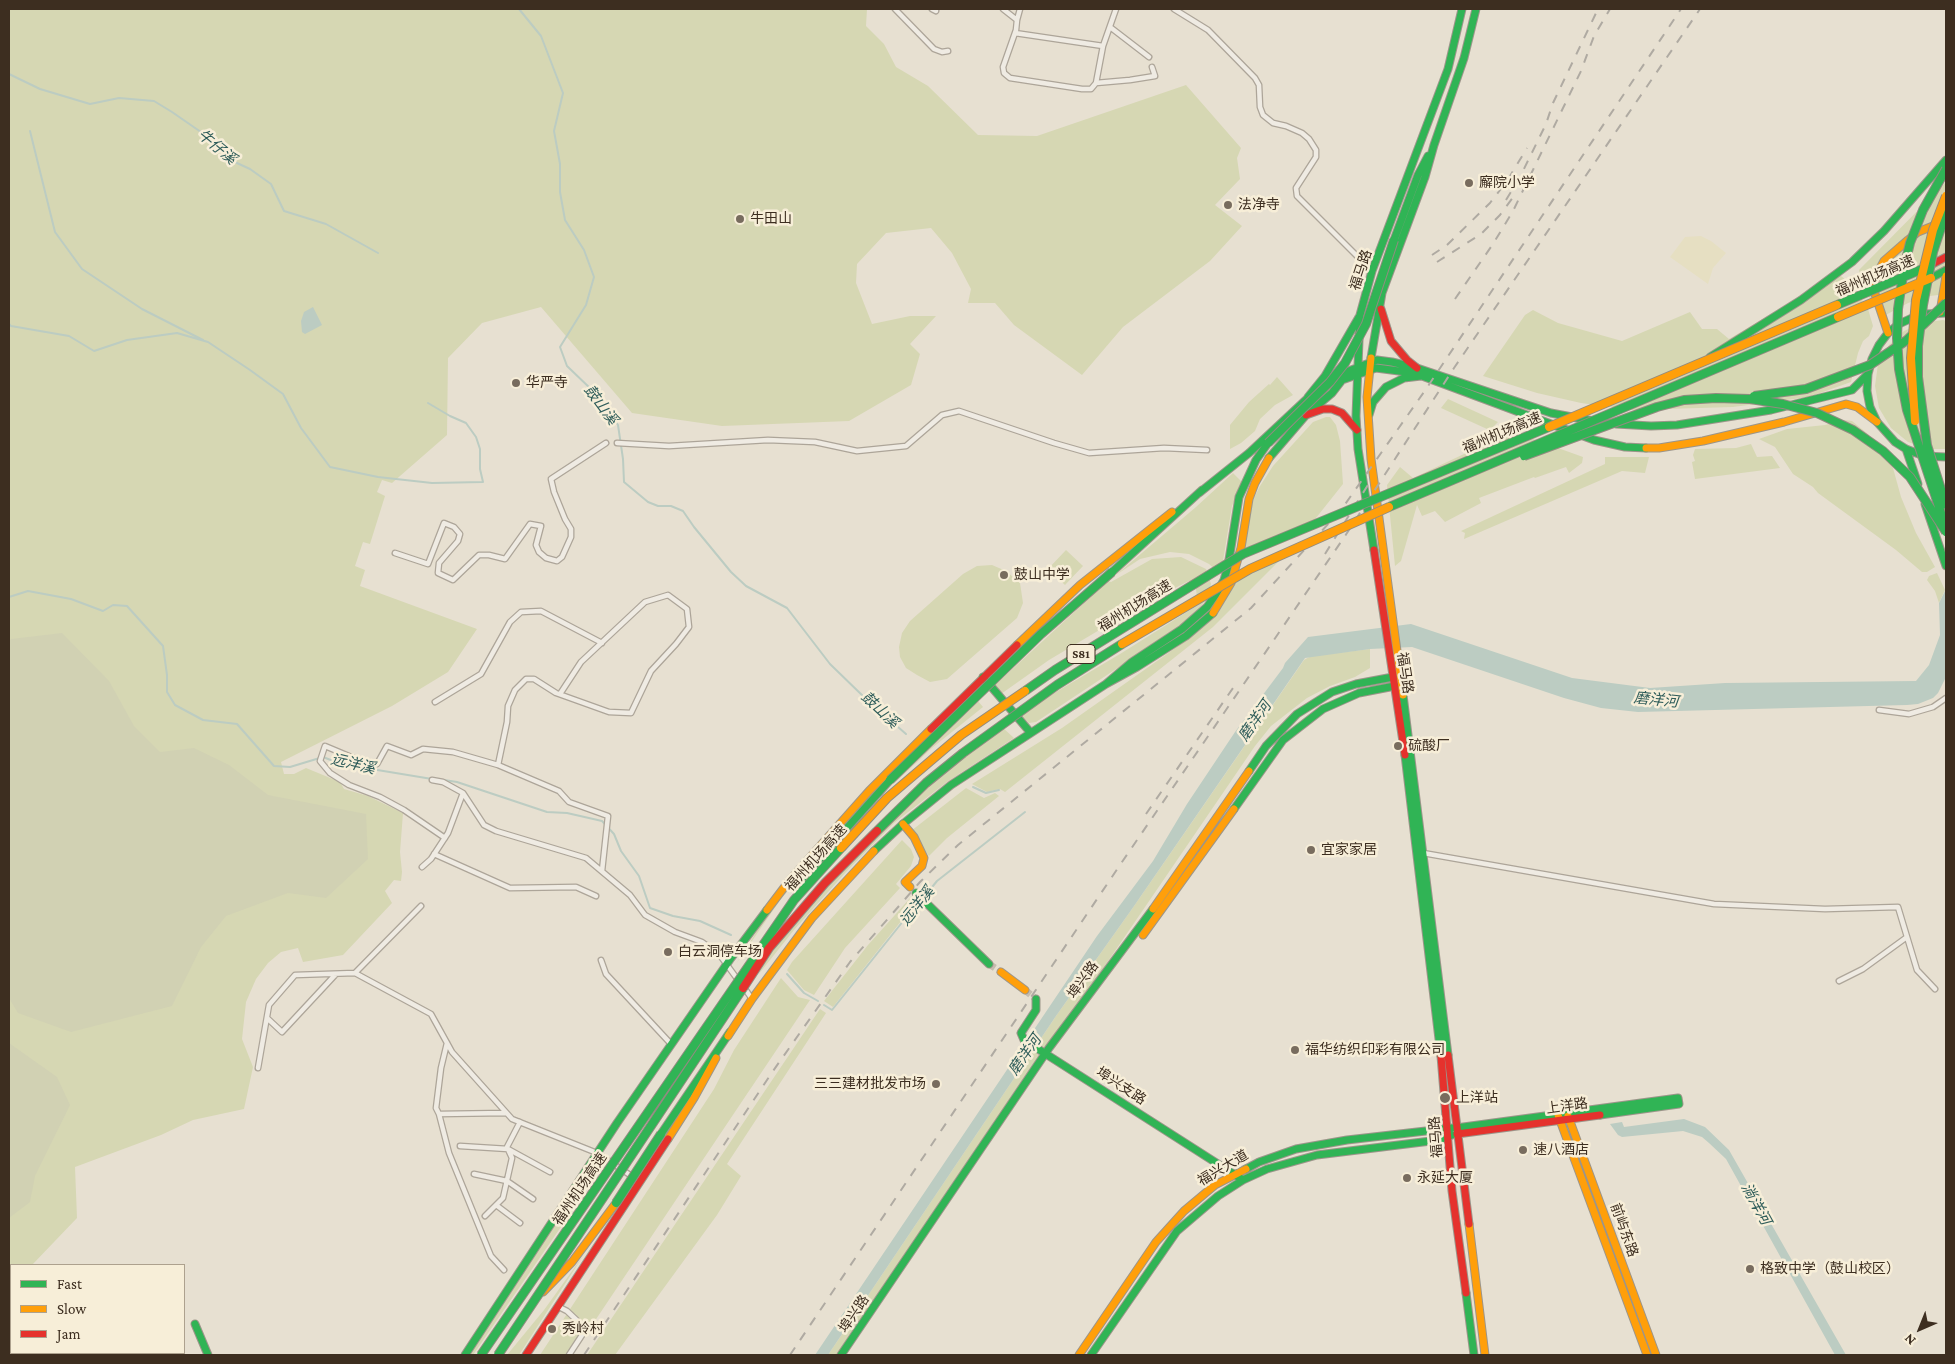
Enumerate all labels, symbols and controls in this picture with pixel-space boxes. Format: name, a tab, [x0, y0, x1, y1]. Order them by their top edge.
water label: 牛仔溪	[194, 126, 240, 168]
place label: 廨院小学	[1479, 175, 1535, 191]
marker: 廨院小学	[1463, 177, 1475, 189]
place label: 法净寺	[1238, 197, 1280, 213]
marker: 法净寺	[1222, 199, 1234, 211]
place label: 牛田山	[750, 211, 792, 227]
marker: 牛田山	[734, 213, 746, 225]
street label: 福马路	[1347, 247, 1375, 293]
street label: 福州机场高速	[1833, 252, 1917, 300]
place label: 华严寺	[526, 375, 568, 391]
marker: 华严寺	[510, 377, 522, 389]
water label: 鼓山溪	[580, 382, 622, 428]
street label: 福州机场高速	[1460, 409, 1544, 457]
place label: 鼓山中学	[1014, 567, 1070, 583]
marker: 鼓山中学	[998, 569, 1010, 581]
street label: 福州机场高速	[1095, 577, 1175, 635]
road number: S81	[1067, 644, 1095, 664]
street label: 福马路	[1393, 651, 1417, 695]
water label: 鼓山溪	[857, 688, 903, 732]
water label: 磨洋河	[1633, 689, 1679, 711]
water label: 磨洋河	[1235, 697, 1275, 745]
place label: 硫酸厂	[1408, 738, 1450, 754]
marker: 硫酸厂	[1392, 740, 1404, 752]
water label: 远洋溪	[329, 750, 377, 778]
street label: 福州机场高速	[782, 821, 850, 895]
place label: 宜家家居	[1321, 842, 1377, 858]
marker: 宜家家居	[1305, 844, 1317, 856]
water label: 远洋溪	[896, 883, 938, 929]
place label: 白云洞停车场	[678, 944, 762, 960]
marker: 白云洞停车场	[662, 946, 674, 958]
street label: 埠兴路	[1064, 958, 1102, 1002]
water label: 磨洋河	[1005, 1031, 1045, 1079]
place label: 福华纺织印彩有限公司	[1305, 1042, 1445, 1058]
marker: 福华纺织印彩有限公司	[1289, 1044, 1301, 1056]
street label: 埠兴支路	[1093, 1064, 1149, 1108]
place label: 三三建材批发市场	[814, 1076, 926, 1092]
marker: 三三建材批发市场	[930, 1078, 942, 1090]
place label: 上洋站	[1456, 1090, 1498, 1106]
marker: 上洋站	[1438, 1091, 1452, 1105]
street label: 上洋路	[1545, 1095, 1589, 1117]
street label: 福马路	[1426, 1115, 1446, 1159]
place label: 速八酒店	[1533, 1142, 1589, 1158]
marker: 速八酒店	[1517, 1144, 1529, 1156]
street label: 福兴大道	[1195, 1146, 1251, 1190]
street label: 福州机场高速	[550, 1149, 610, 1229]
place label: 永延大厦	[1417, 1170, 1473, 1186]
marker: 永延大厦	[1401, 1172, 1413, 1184]
water label: 淌洋河	[1737, 1180, 1775, 1228]
street label: 前屿东路	[1607, 1201, 1641, 1259]
place label: 格致中学（鼓山校区）	[1760, 1261, 1900, 1277]
marker: 格致中学（鼓山校区）	[1744, 1263, 1756, 1275]
legend	[10, 1264, 185, 1354]
text: Fast	[57, 1276, 82, 1292]
street label: 埠兴路	[835, 1292, 873, 1336]
text: Slow	[57, 1301, 86, 1317]
north arrow	[1895, 1304, 1945, 1354]
place label: 秀岭村	[562, 1321, 604, 1337]
marker: 秀岭村	[546, 1323, 558, 1335]
text: Jam	[57, 1326, 80, 1342]
text: N	[1901, 1331, 1919, 1349]

